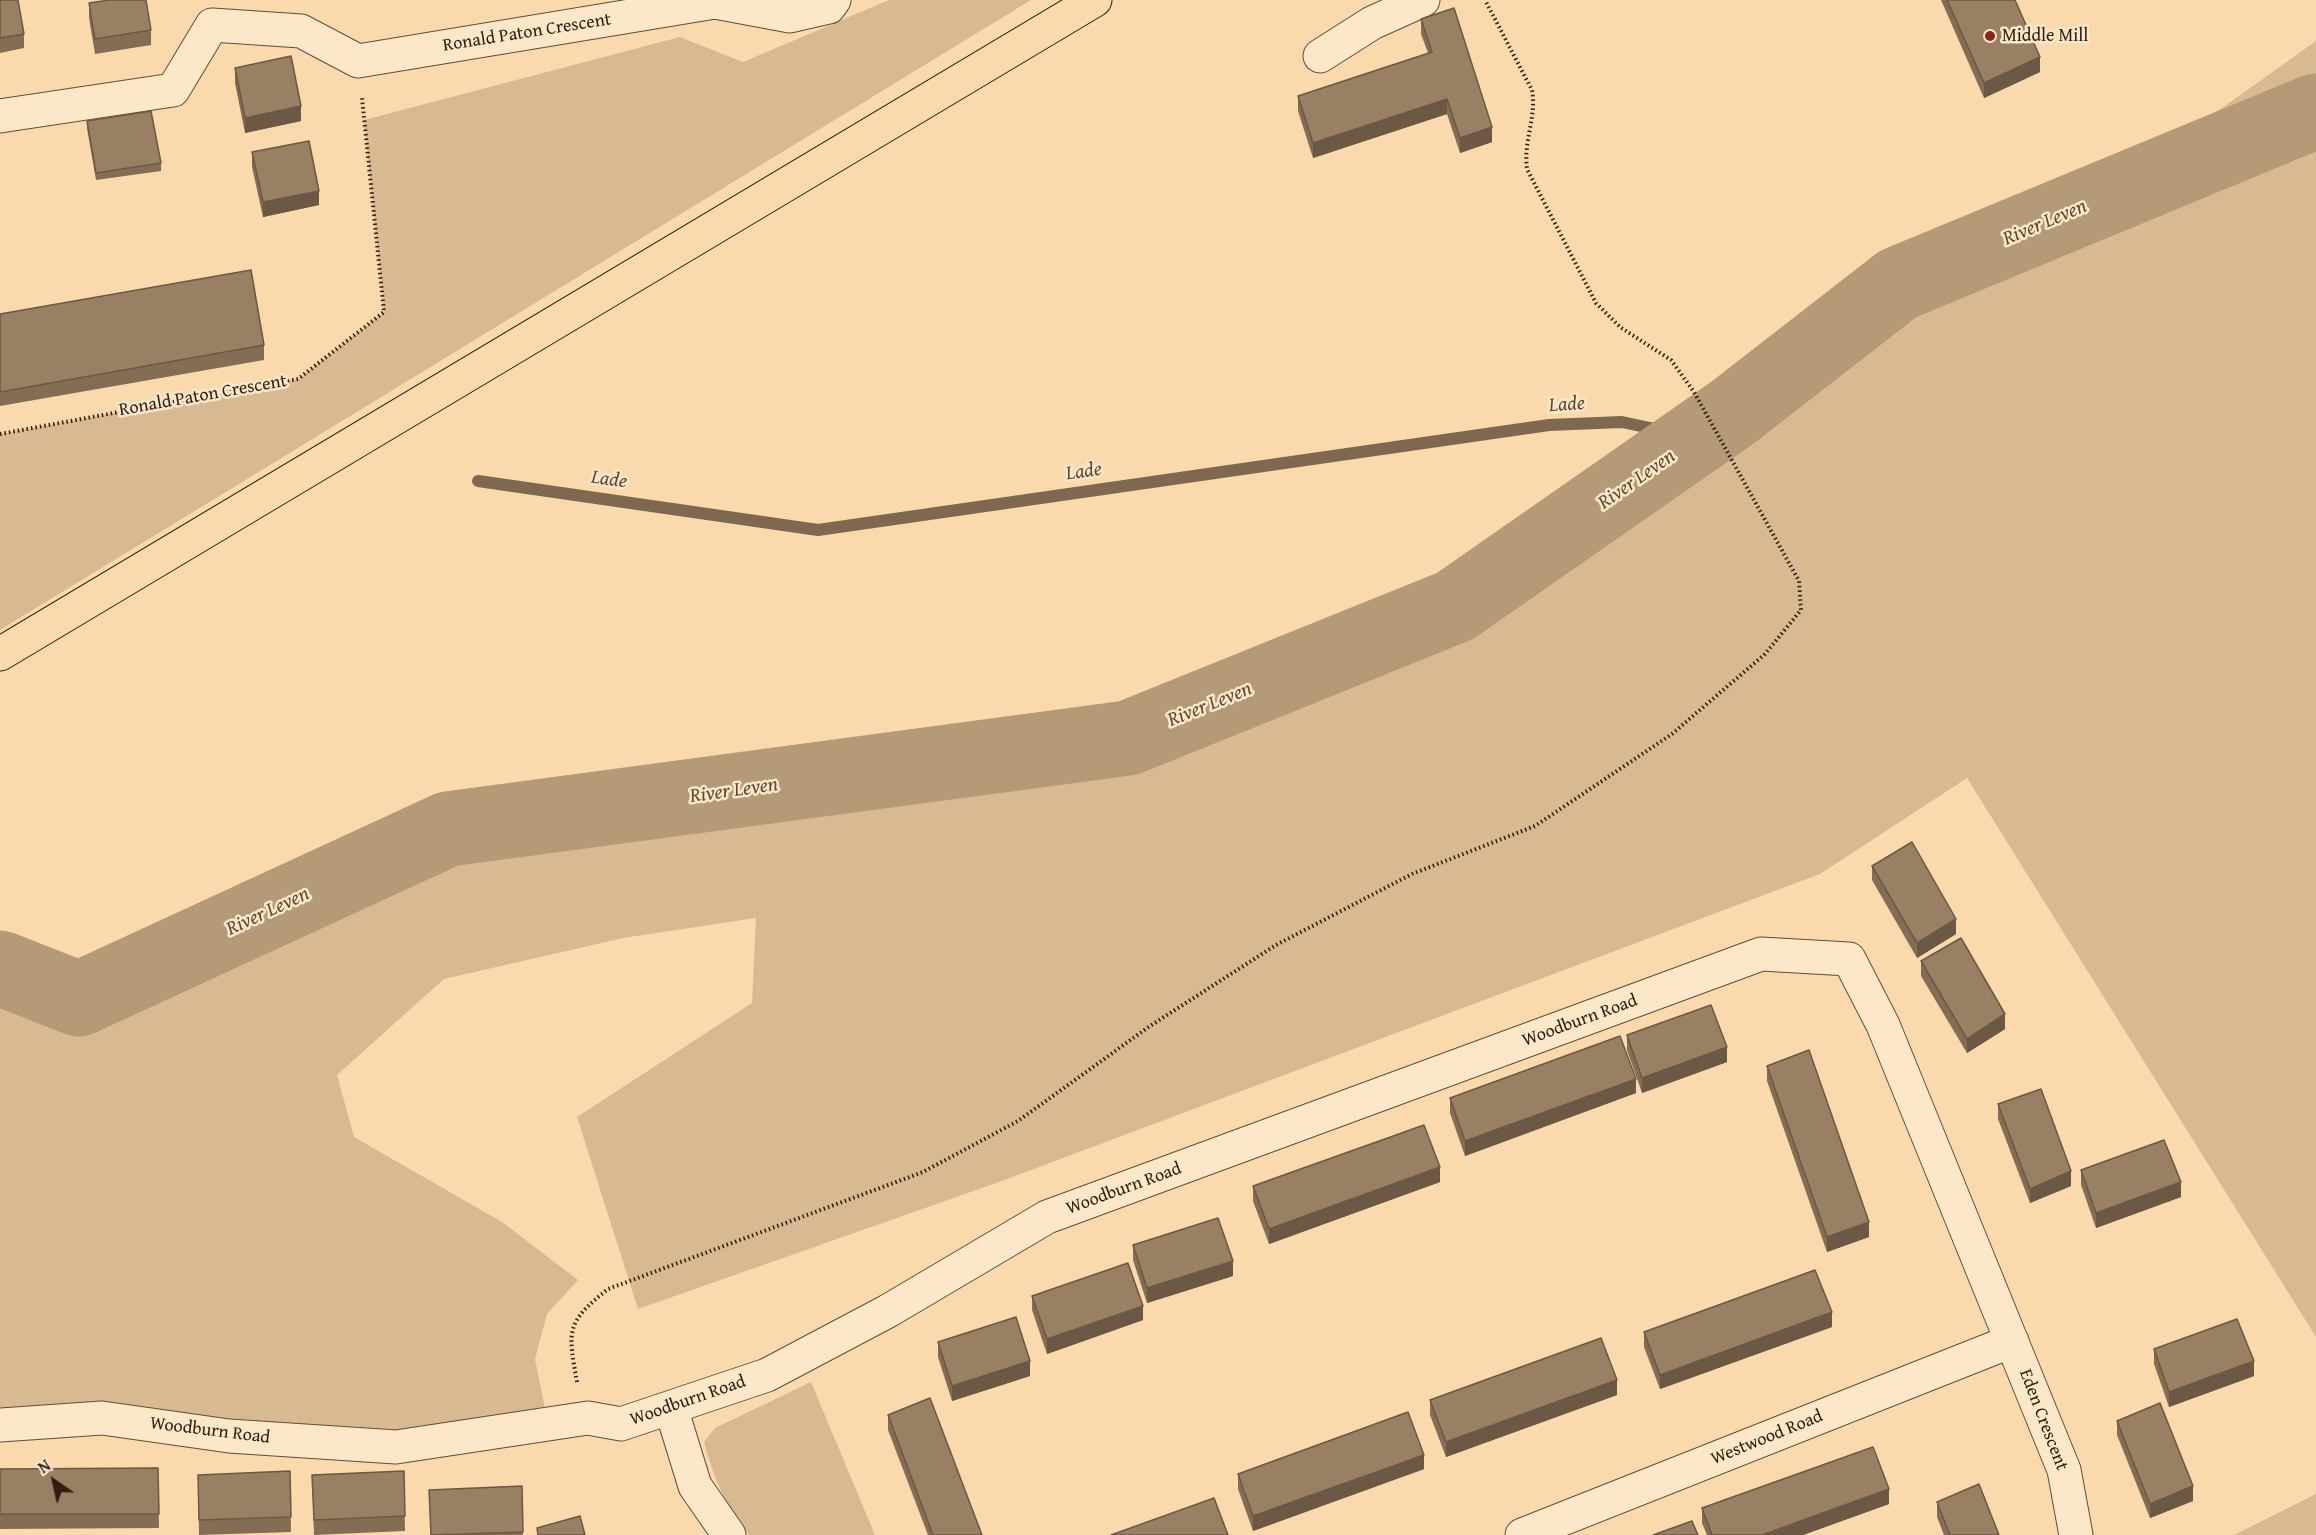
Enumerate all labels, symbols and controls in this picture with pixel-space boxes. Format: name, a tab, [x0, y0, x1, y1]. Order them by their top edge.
street label: Ronald Paton Crescent	[441, 9, 613, 57]
place label: Middle Mill	[2002, 25, 2088, 47]
marker: Middle Mill	[1983, 29, 1997, 43]
water label: River Leven	[2000, 195, 2090, 251]
street label: Ronald Paton Crescent	[117, 371, 289, 421]
water label: Lade	[1548, 392, 1586, 418]
water label: River Leven	[1594, 445, 1680, 515]
water label: Lade	[1064, 458, 1104, 486]
water label: Lade	[589, 466, 629, 494]
water label: River Leven	[1164, 677, 1256, 733]
water label: River Leven	[688, 773, 780, 809]
water label: River Leven	[223, 882, 313, 942]
street label: Woodburn Road	[1520, 990, 1640, 1052]
street label: Woodburn Road	[1064, 1158, 1184, 1220]
street label: Eden Crescent	[2014, 1366, 2072, 1474]
street label: Woodburn Road	[627, 1371, 749, 1431]
street label: Westwood Road	[1708, 1406, 1826, 1470]
street label: Woodburn Road	[149, 1413, 271, 1449]
north arrow	[24, 1451, 84, 1511]
text: N	[33, 1453, 55, 1479]

